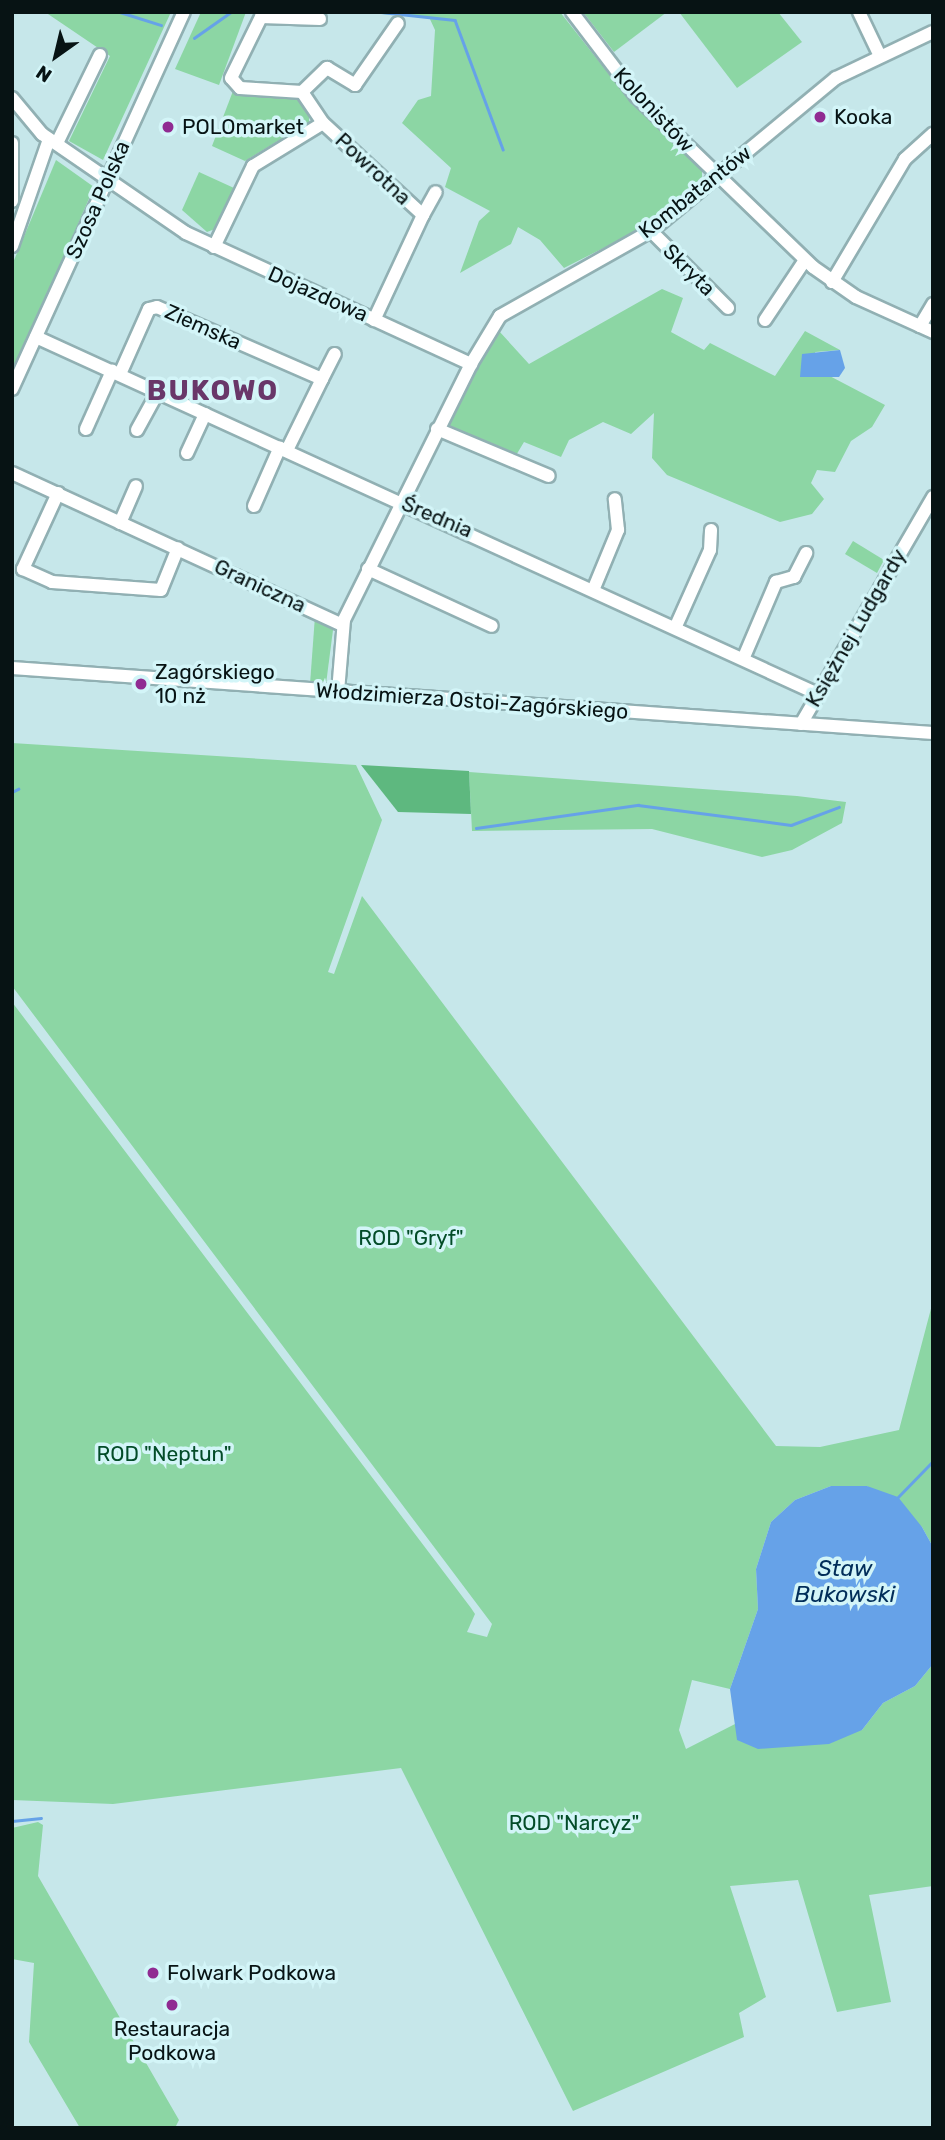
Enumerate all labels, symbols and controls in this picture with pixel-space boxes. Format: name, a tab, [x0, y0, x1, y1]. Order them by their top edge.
north arrow	[21, 21, 91, 91]
text: N	[32, 60, 56, 87]
street label: Kolonistów	[608, 62, 700, 158]
place label: Kooka	[834, 104, 892, 130]
marker: Kooka	[812, 109, 828, 125]
place label: POLOmarket	[182, 114, 304, 140]
marker: POLOmarket	[160, 119, 176, 135]
street label: Powrotna	[330, 128, 416, 210]
street label: Szosa Polska	[61, 137, 135, 263]
street label: Kombatantów	[634, 140, 756, 244]
street label: Skryta	[658, 239, 720, 301]
street label: Dojazdowa	[264, 261, 372, 327]
street label: Ziemska	[161, 299, 245, 355]
district label: BUKOWO	[148, 374, 278, 408]
street label: Średnia	[398, 491, 476, 543]
street label: Księżnej Ludgardy	[801, 545, 911, 711]
street label: Graniczna	[210, 554, 310, 618]
place label: Zagórskiego 10 nż	[155, 659, 275, 709]
marker: Zagórskiego 10 nż	[133, 676, 149, 692]
street label: Włodzimierza Ostoi-Zagórskiego	[315, 678, 629, 724]
park label: ROD "Gryf"	[358, 1225, 464, 1251]
park label: ROD "Neptun"	[97, 1441, 231, 1467]
water label: Staw Bukowski	[795, 1554, 895, 1608]
park label: ROD "Narcyz"	[509, 1810, 639, 1836]
place label: Folwark Podkowa	[167, 1960, 336, 1986]
marker: Folwark Podkowa	[145, 1965, 161, 1981]
marker: Restauracja Podkowa	[164, 1997, 180, 2013]
place label: Restauracja Podkowa	[114, 2016, 230, 2066]

